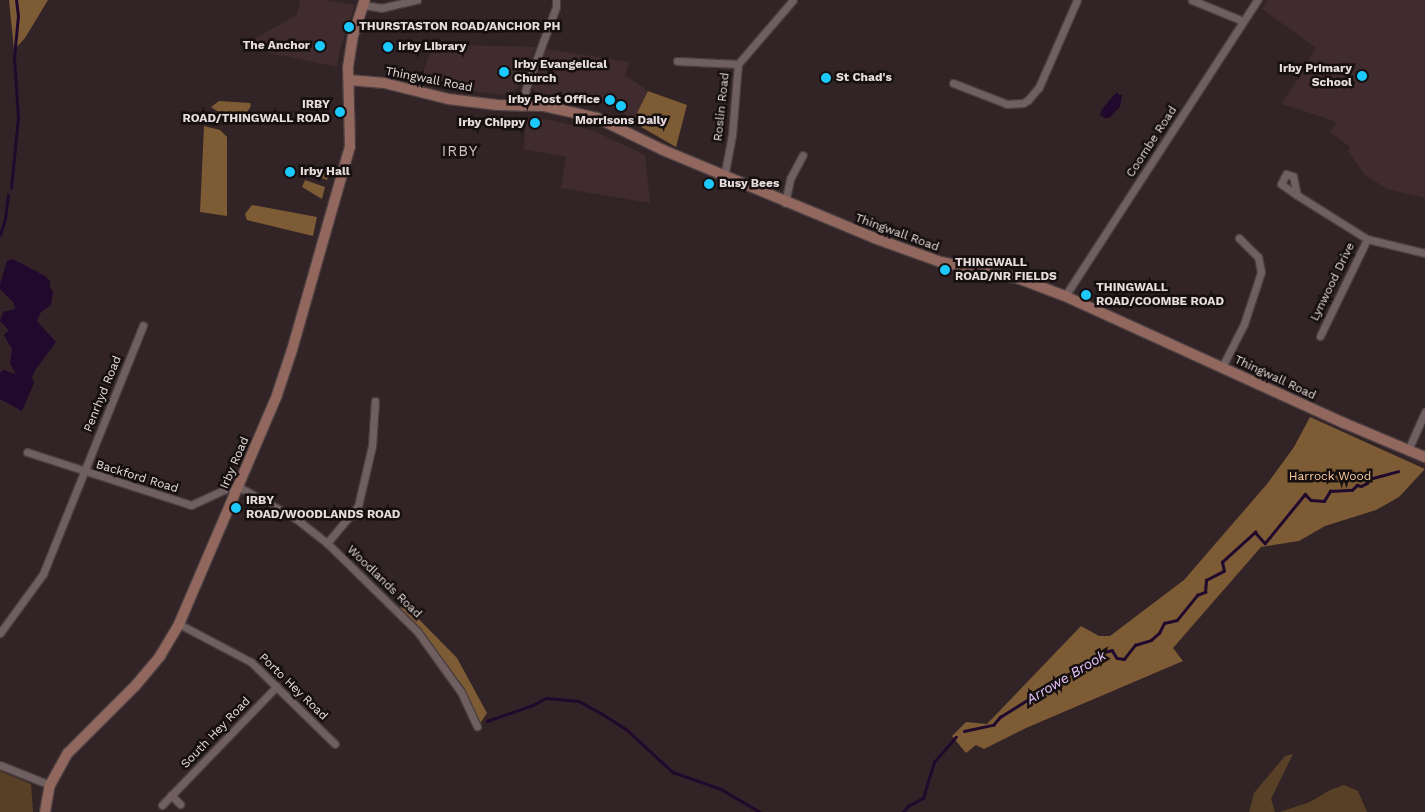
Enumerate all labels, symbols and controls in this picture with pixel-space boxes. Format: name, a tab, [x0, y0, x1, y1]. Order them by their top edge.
place label: THURSTASTON ROAD/ANCHOR PH	[359, 20, 560, 34]
marker: THURSTASTON ROAD/ANCHOR PH	[343, 21, 355, 33]
place label: The Anchor	[242, 39, 310, 53]
marker: The Anchor	[314, 40, 326, 52]
place label: Irby Library	[398, 40, 467, 54]
marker: Irby Library	[382, 41, 394, 53]
place label: Irby Evangelical Church	[514, 58, 608, 86]
place label: Irby Primary School	[1279, 62, 1352, 90]
street label: Thingwall Road	[384, 64, 474, 96]
marker: Irby Evangelical Church	[498, 66, 510, 78]
marker: Irby Primary School	[1356, 70, 1368, 82]
place label: St Chad's	[836, 71, 892, 85]
street label: Roslin Road	[711, 72, 733, 142]
marker: St Chad's	[820, 72, 832, 84]
place label: Irby Post Office	[508, 93, 600, 107]
marker: Irby Post Office	[604, 94, 616, 106]
place label: IRBY ROAD/THINGWALL ROAD	[182, 98, 330, 126]
marker: Morrisons Daily	[615, 100, 627, 112]
street label: Coombe Road	[1124, 104, 1180, 180]
marker: IRBY ROAD/THINGWALL ROAD	[334, 106, 346, 118]
place label: Morrisons Daily	[575, 114, 667, 128]
place label: Irby Chippy	[458, 116, 525, 130]
marker: Irby Chippy	[529, 117, 541, 129]
district label: IRBY	[441, 143, 479, 161]
place label: Irby Hall	[300, 165, 350, 179]
marker: Irby Hall	[284, 166, 296, 178]
place label: Busy Bees	[719, 177, 780, 191]
marker: Busy Bees	[703, 178, 715, 190]
street label: Thingwall Road	[853, 211, 941, 255]
street label: Lynwood Drive	[1308, 241, 1358, 323]
place label: THINGWALL ROAD/NR FIELDS	[955, 256, 1057, 284]
marker: THINGWALL ROAD/NR FIELDS	[939, 264, 951, 276]
place label: THINGWALL ROAD/COOMBE ROAD	[1096, 281, 1224, 309]
marker: THINGWALL ROAD/COOMBE ROAD	[1080, 289, 1092, 301]
street label: Thingwall Road	[1232, 353, 1318, 403]
street label: Penrhyd Road	[81, 354, 125, 434]
street label: Irby Road	[218, 435, 252, 491]
street label: Backford Road	[94, 458, 180, 496]
park label: Harrock Wood	[1289, 470, 1371, 484]
place label: IRBY ROAD/WOODLANDS ROAD	[246, 494, 400, 522]
marker: IRBY ROAD/WOODLANDS ROAD	[230, 502, 242, 514]
street label: Woodlands Road	[344, 543, 424, 621]
water label: Arrowe Brook	[1023, 647, 1109, 707]
street label: Porto Hey Road	[256, 650, 330, 724]
street label: South Hey Road	[178, 694, 254, 772]

